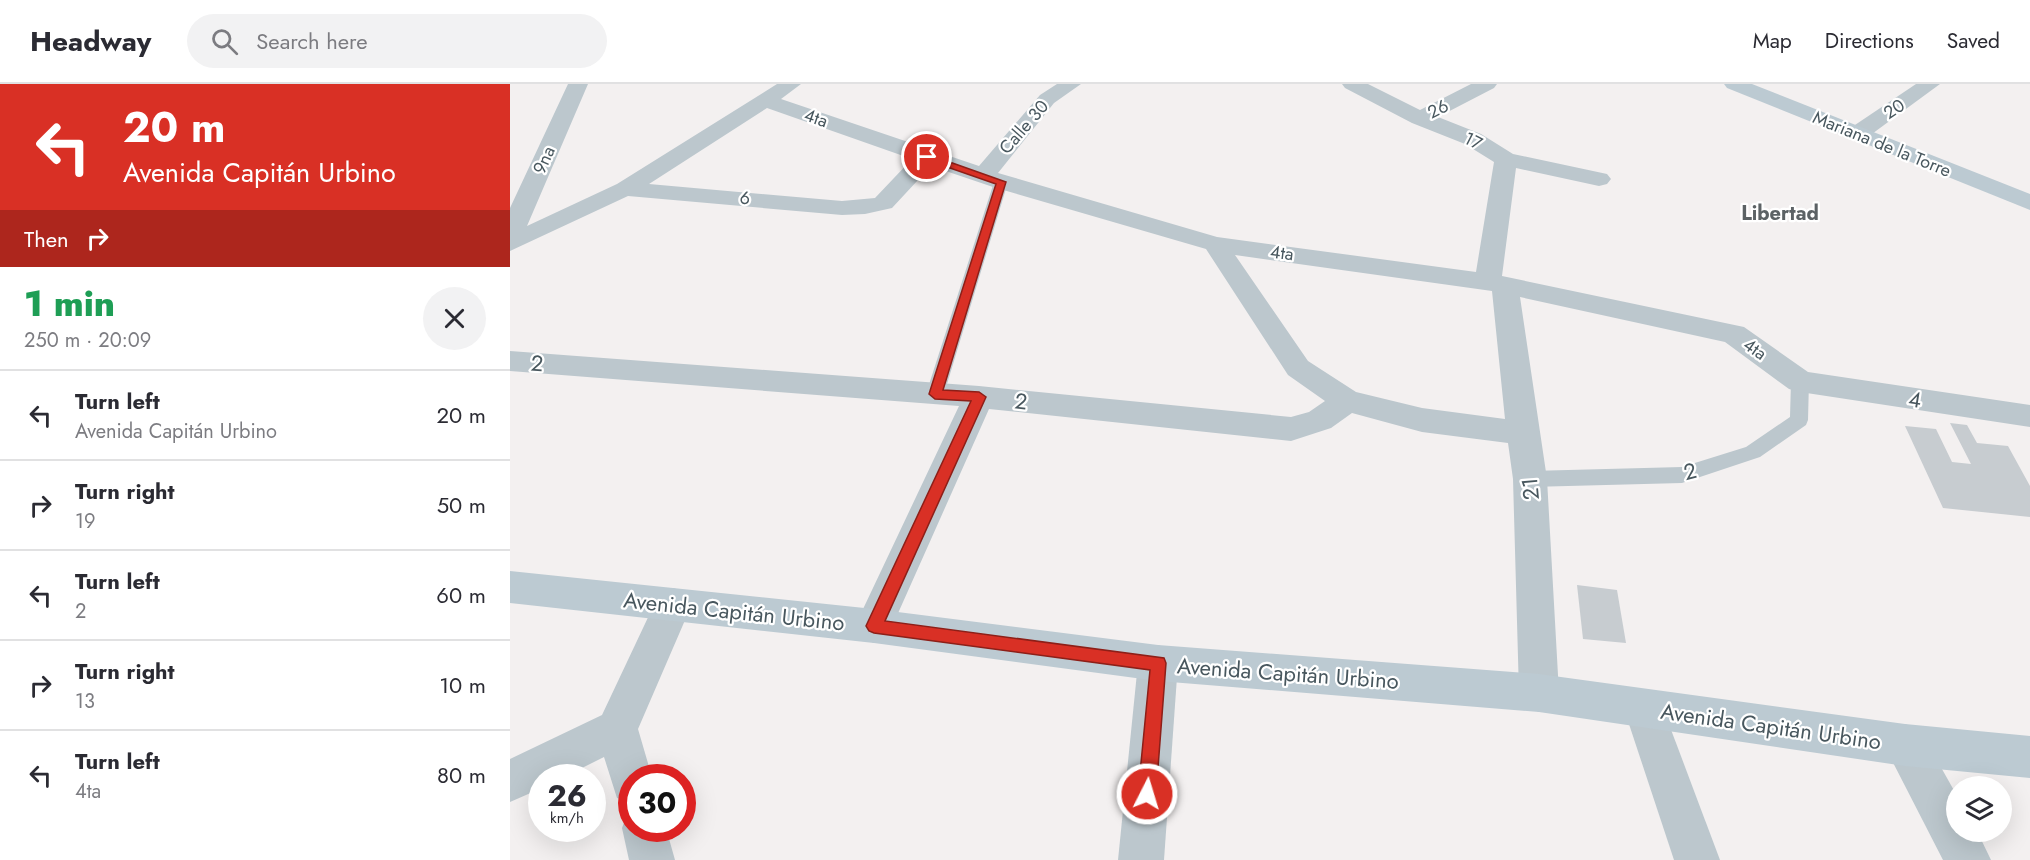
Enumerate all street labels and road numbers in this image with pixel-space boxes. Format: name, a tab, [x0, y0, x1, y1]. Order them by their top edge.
street label: 20	[1878, 92, 1910, 126]
street label: 26	[1423, 93, 1453, 125]
street label: Calle 30	[993, 94, 1055, 160]
street label: 4ta	[801, 102, 831, 134]
street label: Mariana de la Torre	[1809, 104, 1955, 184]
street label: 17	[1459, 125, 1487, 157]
street label: 9na	[526, 142, 562, 178]
street label: 6	[739, 185, 751, 211]
street label: 4ta	[1269, 239, 1295, 267]
street label: 4ta	[1738, 332, 1772, 366]
street label: 2	[530, 347, 544, 379]
street label: 4	[1906, 382, 1924, 416]
street label: 2	[1013, 384, 1029, 418]
street label: 2	[1680, 454, 1700, 488]
street label: 21	[1513, 476, 1547, 502]
street label: Avenida Capitán Urbino	[622, 583, 846, 639]
street label: Avenida Capitán Urbino	[1176, 649, 1400, 697]
street label: Avenida Capitán Urbino	[1659, 695, 1883, 757]

